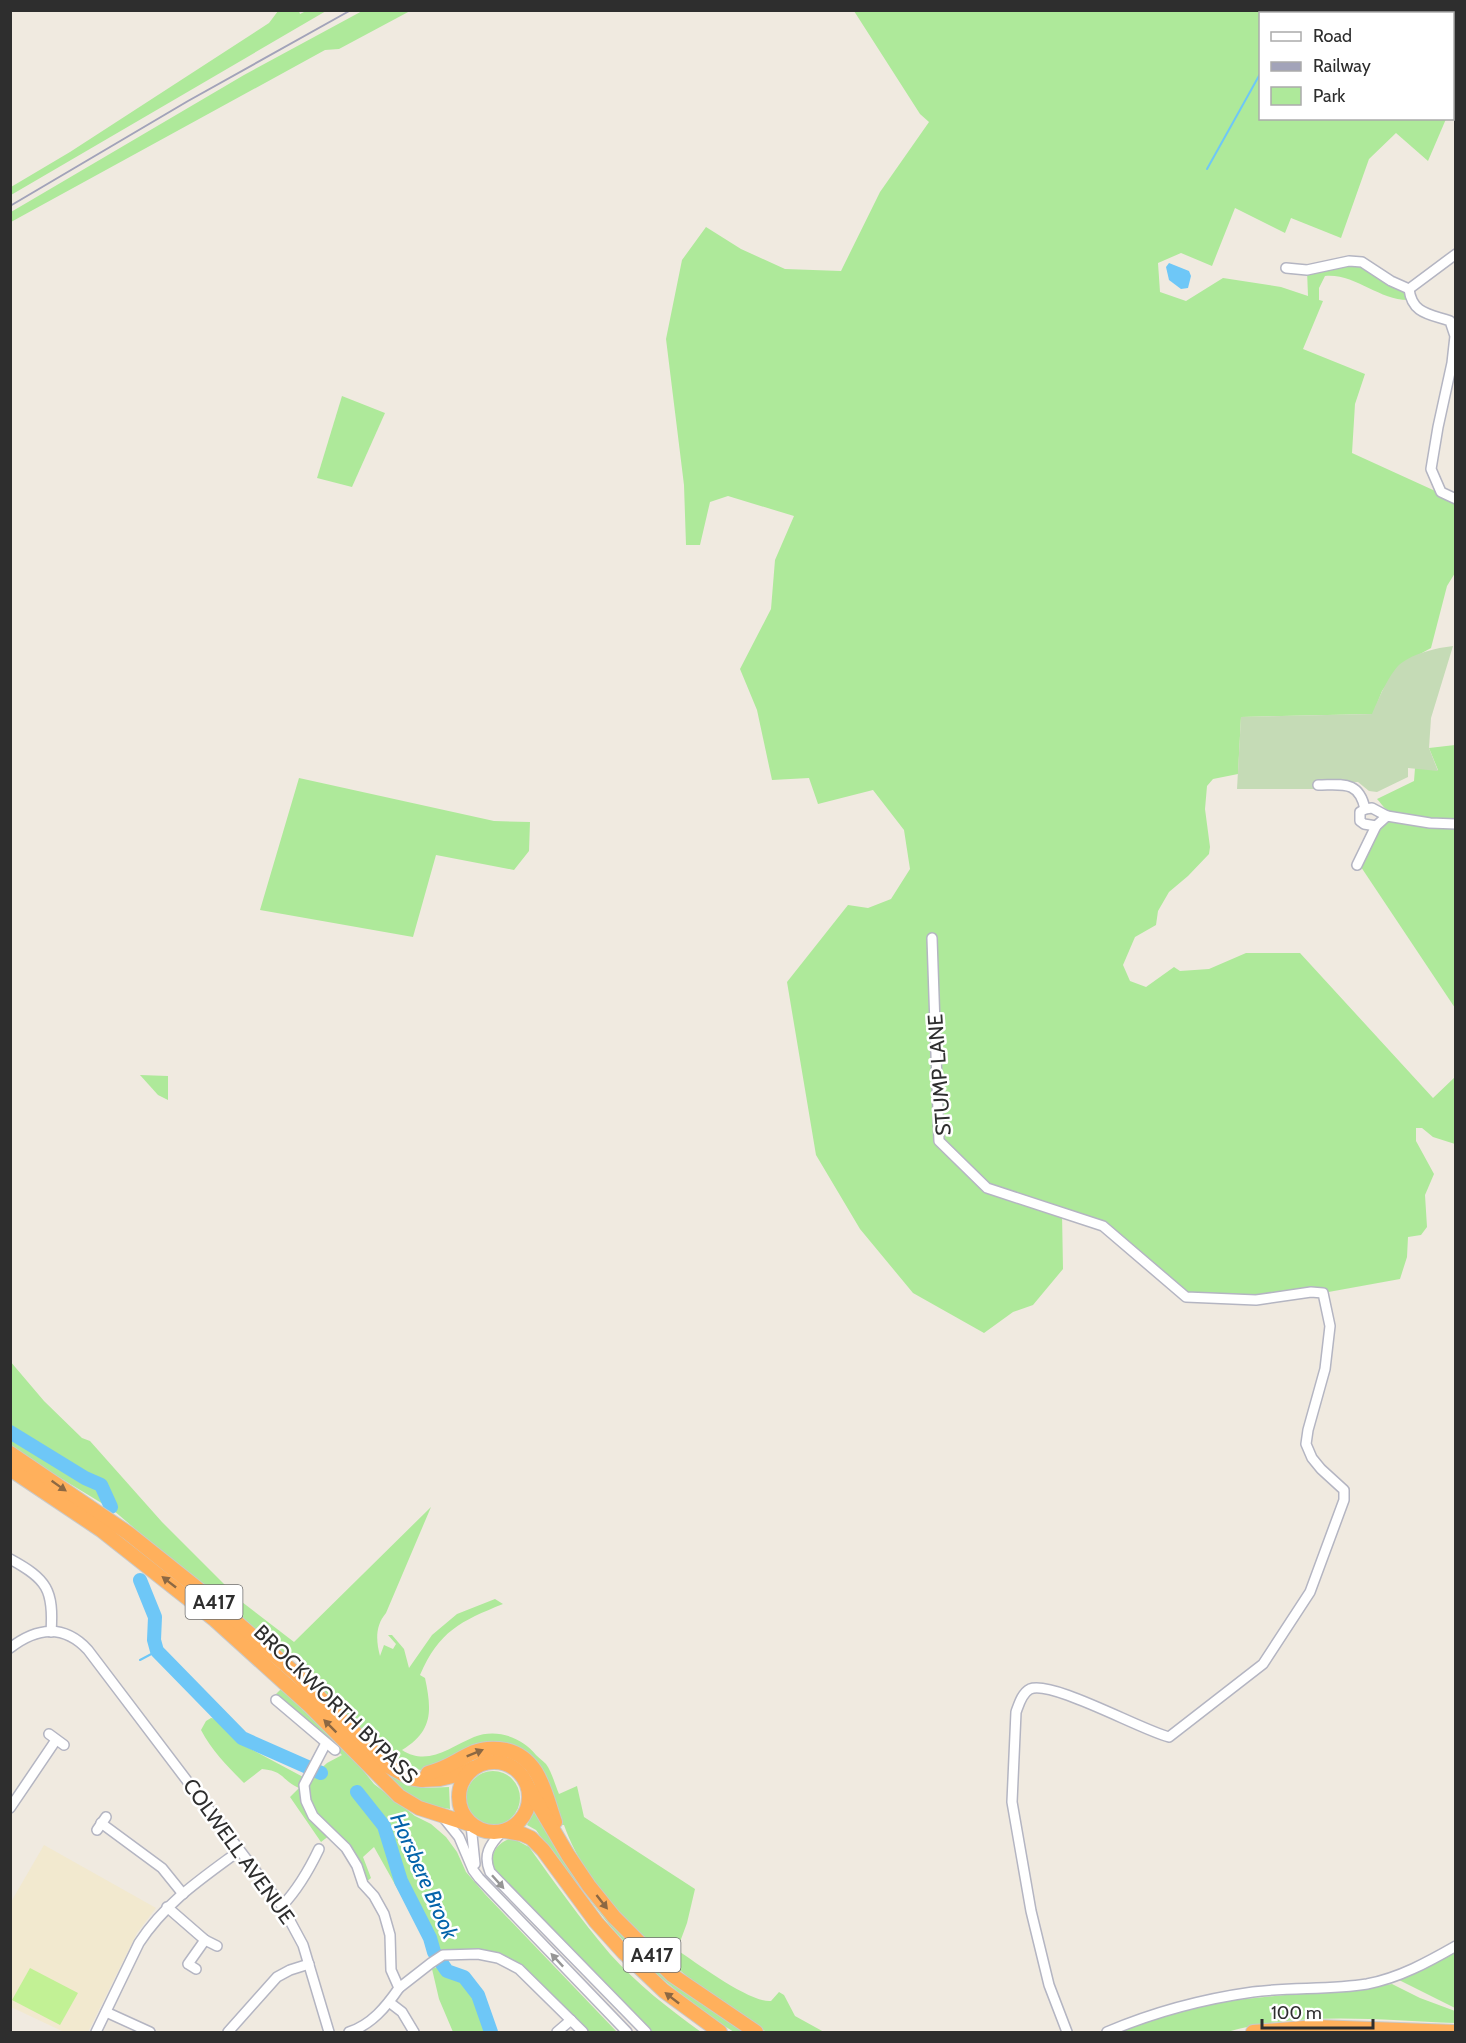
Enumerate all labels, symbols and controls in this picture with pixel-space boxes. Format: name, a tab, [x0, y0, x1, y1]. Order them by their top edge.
legend	[1259, 12, 1454, 120]
text: Road	[1313, 25, 1352, 47]
text: Railway	[1313, 55, 1371, 77]
text: Park	[1313, 85, 1346, 107]
street label: STUMP LANE	[922, 1013, 956, 1137]
one-way arrow	[51, 1480, 67, 1491]
one-way arrow	[162, 1577, 177, 1589]
road number: A417	[186, 1585, 242, 1619]
street label: BROCKWORTH BYPASS	[249, 1619, 423, 1789]
one-way arrow	[324, 1720, 338, 1734]
one-way arrow	[466, 1748, 484, 1758]
street label: COLWELL AVENUE	[178, 1773, 300, 1929]
water label: Horsbere Brook	[384, 1809, 464, 1944]
one-way arrow	[491, 1874, 504, 1889]
one-way arrow	[595, 1894, 608, 1910]
road number: A417	[624, 1938, 680, 1972]
one-way arrow	[551, 1954, 565, 1968]
scale bar	[1262, 1992, 1373, 2030]
one-way arrow	[665, 1993, 680, 2005]
text: 100 m	[1271, 2002, 1322, 2024]

